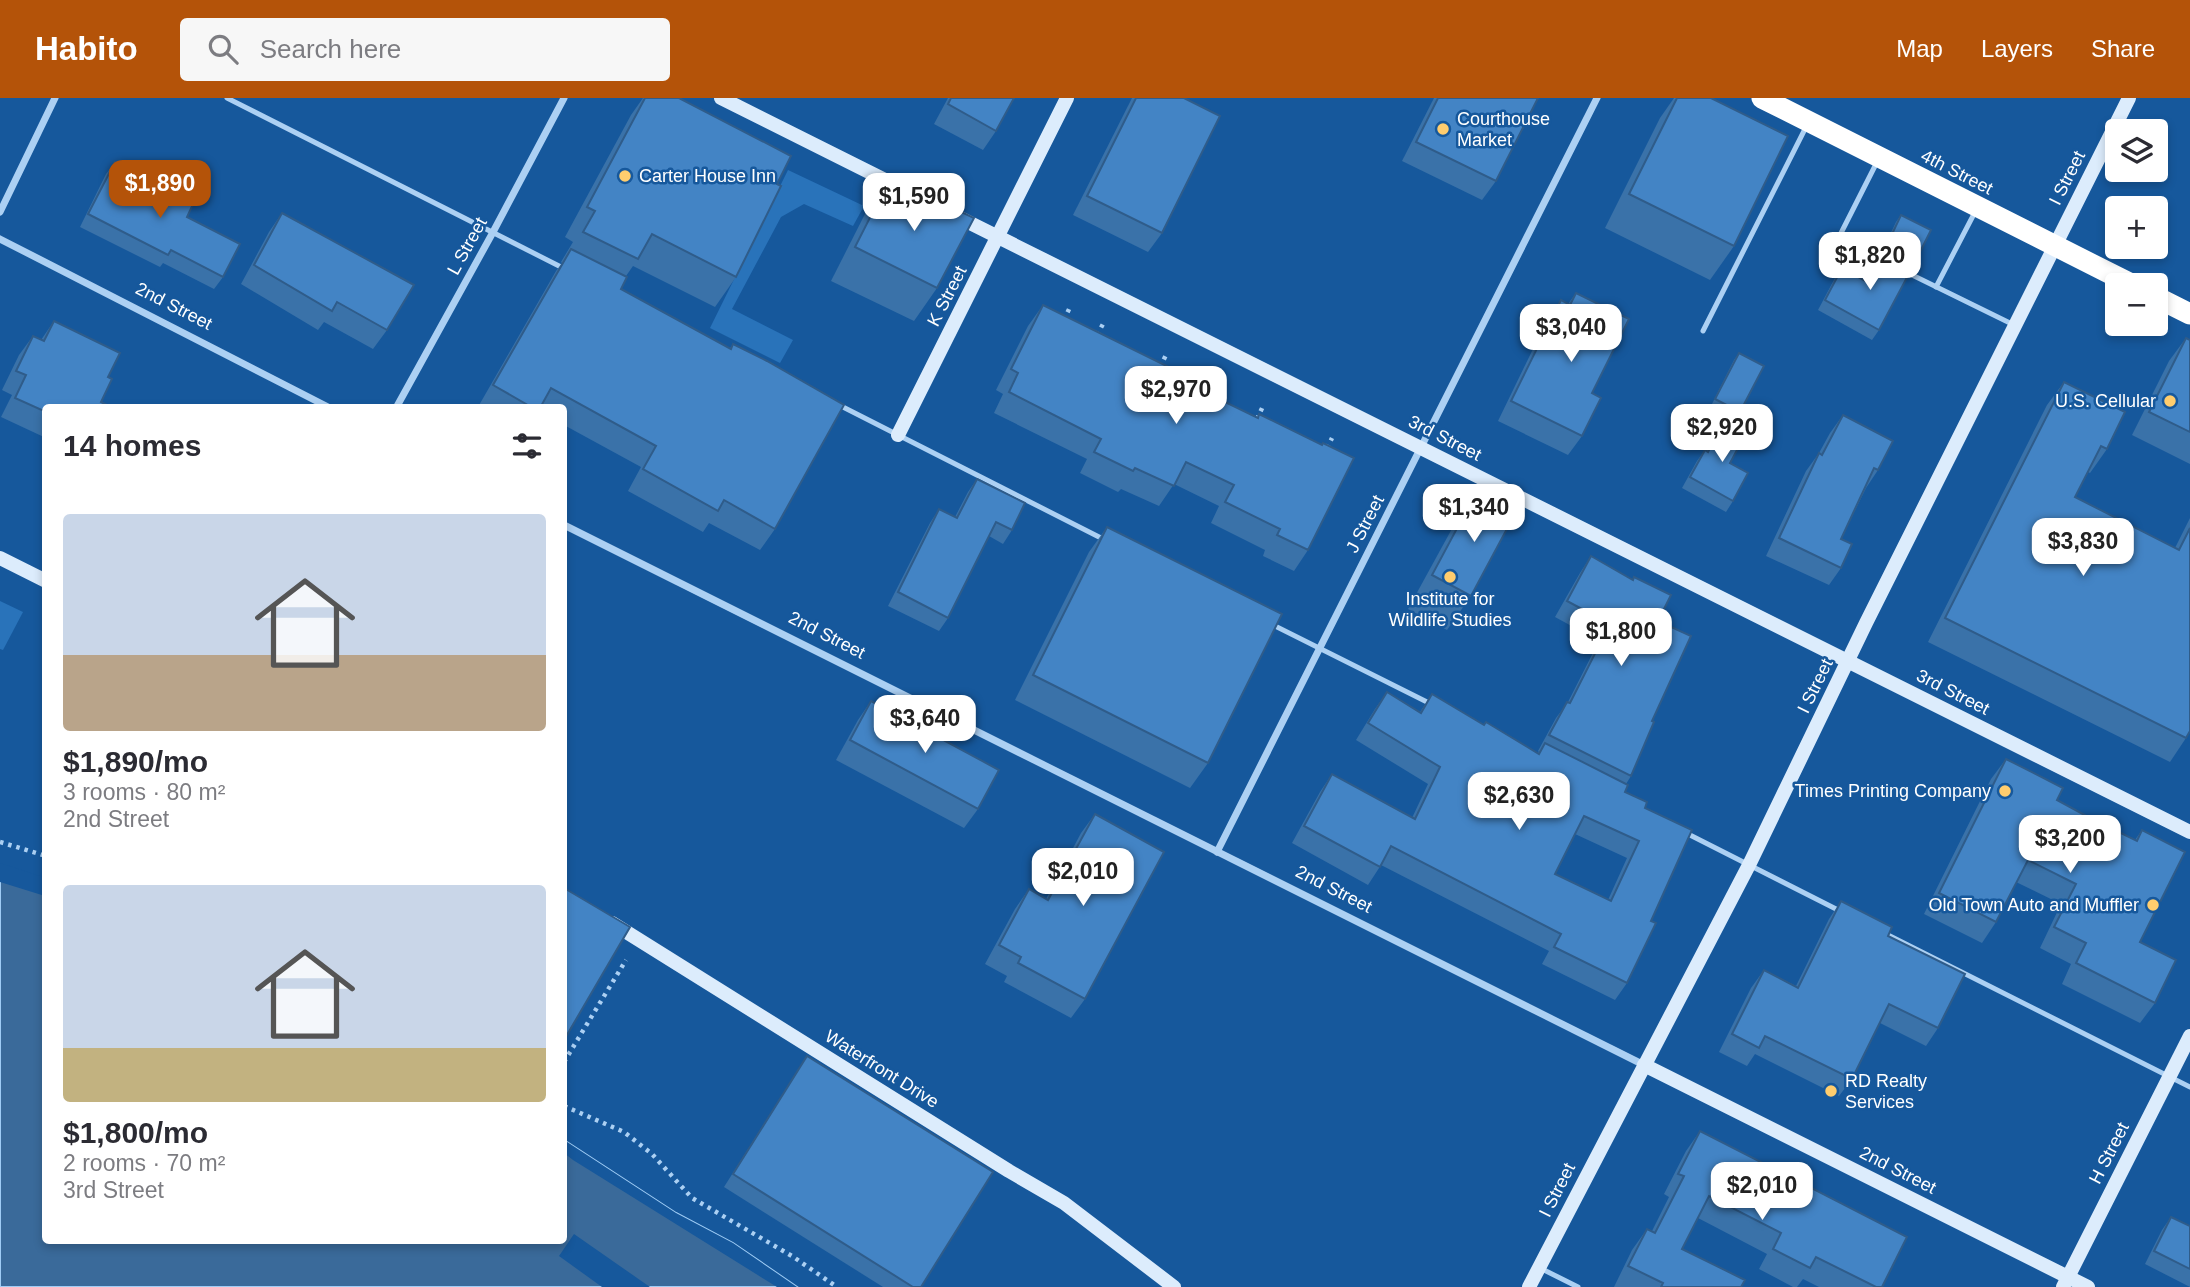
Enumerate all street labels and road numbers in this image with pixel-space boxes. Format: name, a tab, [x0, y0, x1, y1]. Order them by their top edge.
street label: 4th Street	[1918, 145, 1996, 199]
street label: I Street	[2045, 148, 2089, 208]
street label: L Street	[443, 214, 491, 278]
street label: K Street	[923, 262, 971, 330]
street label: 2nd Street	[132, 278, 216, 334]
street label: 3rd Street	[1405, 411, 1485, 465]
street label: J Street	[1342, 492, 1388, 556]
street label: 2nd Street	[785, 607, 869, 663]
street label: I Street	[1793, 656, 1837, 716]
street label: 3rd Street	[1913, 665, 1993, 719]
street label: 2nd Street	[1292, 861, 1376, 917]
street label: Waterfront Drive	[821, 1026, 943, 1112]
street label: H Street	[2085, 1119, 2133, 1187]
street label: 2nd Street	[1856, 1142, 1940, 1198]
street label: I Street	[1535, 1160, 1579, 1220]

